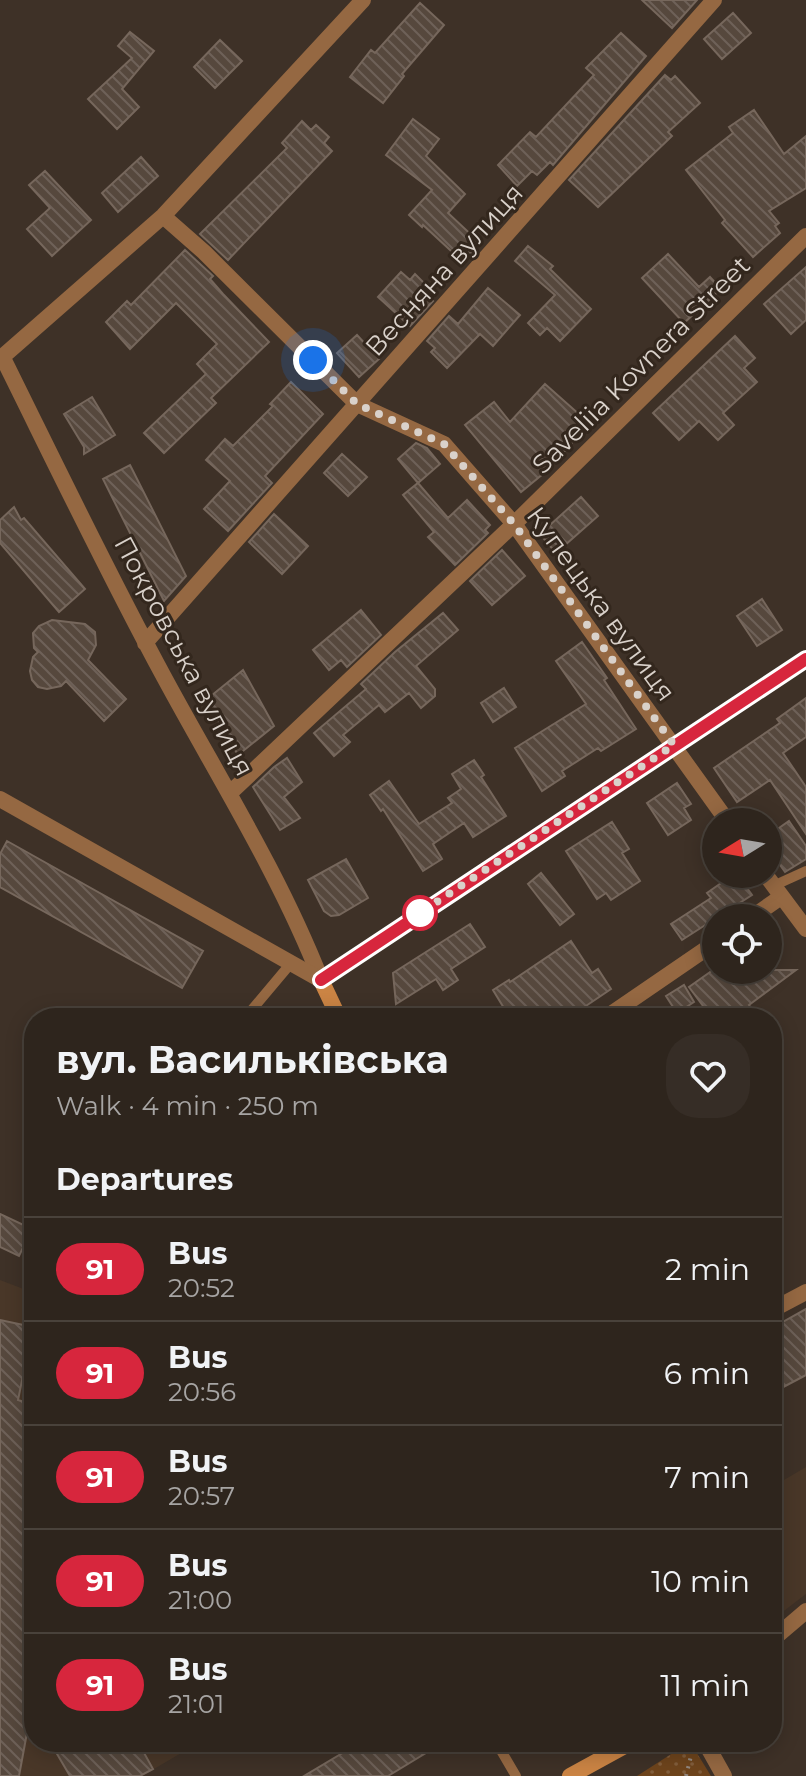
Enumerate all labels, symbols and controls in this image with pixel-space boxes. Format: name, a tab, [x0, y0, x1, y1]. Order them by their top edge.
street label: Весняна вулиця	[358, 177, 530, 363]
street label: Saveliia Kovnera Street	[525, 249, 757, 481]
your location	[293, 340, 333, 380]
street label: Купецька вулиця	[520, 501, 682, 707]
street label: Покровська вулиця	[107, 531, 261, 781]
north arrow	[702, 808, 782, 888]
map controls	[702, 808, 782, 984]
unlabelled marker	[403, 896, 437, 930]
button: locate	[702, 904, 782, 984]
button: heart	[666, 1034, 750, 1118]
text: вул. Васильківська	[56, 1036, 449, 1083]
text: Walk · 4 min · 250 m	[56, 1090, 319, 1122]
text: Departures	[56, 1161, 233, 1198]
text: Bus	[168, 1235, 228, 1272]
text: 2 min	[665, 1251, 750, 1288]
text: 91	[86, 1252, 114, 1286]
text: 20:52	[168, 1272, 235, 1304]
text: Bus	[168, 1339, 228, 1376]
text: 6 min	[664, 1355, 750, 1392]
text: 91	[86, 1356, 114, 1390]
text: 20:56	[168, 1376, 236, 1408]
text: Bus	[168, 1443, 228, 1480]
text: 7 min	[664, 1459, 750, 1496]
text: 91	[86, 1460, 114, 1494]
text: 20:57	[168, 1480, 235, 1512]
text: Bus	[168, 1547, 228, 1584]
text: 10 min	[651, 1563, 750, 1600]
text: 91	[86, 1564, 114, 1598]
text: 21:00	[168, 1584, 232, 1616]
text: Bus	[168, 1651, 228, 1688]
text: 11 min	[660, 1667, 750, 1704]
text: 91	[86, 1668, 114, 1702]
text: 21:01	[168, 1688, 224, 1720]

